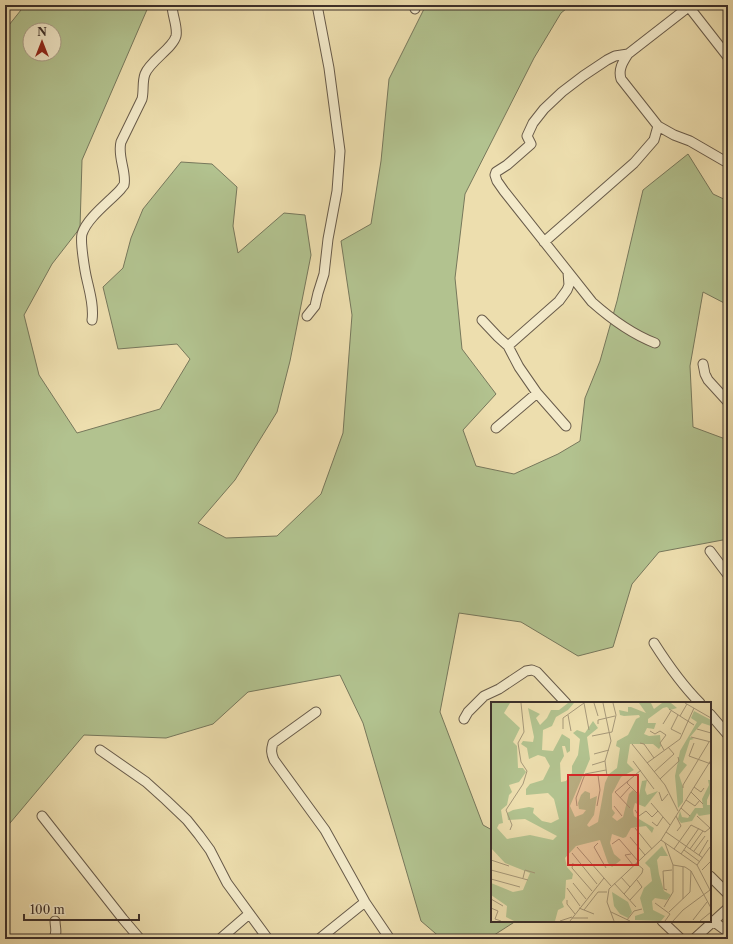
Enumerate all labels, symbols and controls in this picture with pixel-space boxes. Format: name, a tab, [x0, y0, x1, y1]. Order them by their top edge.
north arrow	[22, 22, 62, 62]
text: N	[37, 25, 47, 39]
inset map	[491, 702, 711, 922]
scale bar	[24, 896, 139, 922]
text: 100 m	[30, 902, 65, 917]

